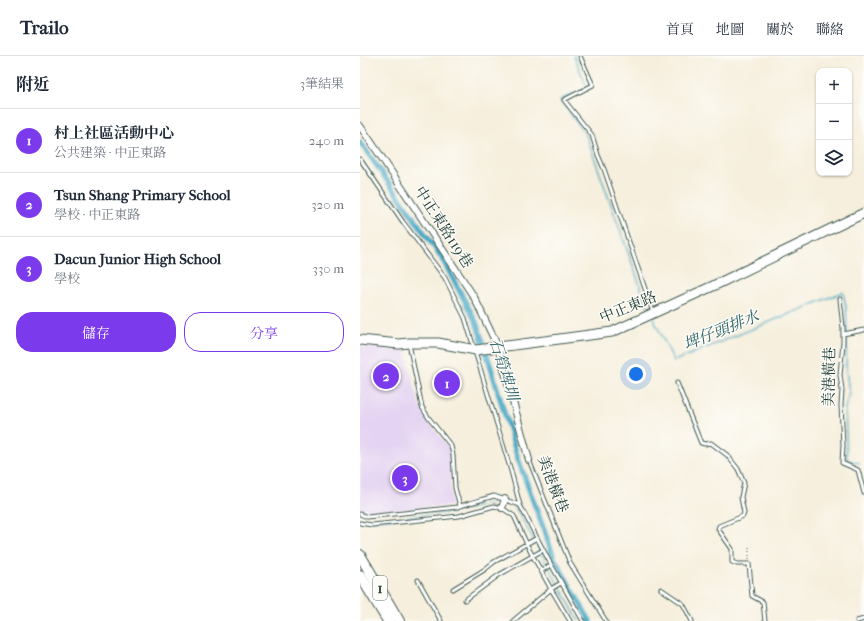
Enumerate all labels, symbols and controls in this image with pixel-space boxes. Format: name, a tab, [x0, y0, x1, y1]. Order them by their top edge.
text: Trailo	[20, 17, 69, 39]
text: 首頁	[666, 21, 694, 38]
text: 地圖	[716, 21, 744, 38]
text: 關於	[766, 21, 794, 38]
text: 聯絡	[816, 21, 844, 38]
map controls	[816, 68, 852, 176]
button: +	[816, 68, 852, 104]
text: 附近	[16, 74, 50, 94]
text: 3筆結果	[300, 76, 344, 91]
button: −	[816, 104, 852, 140]
text: 村上社區活動中心	[54, 124, 174, 142]
text: 1	[27, 133, 31, 148]
text: 240 m	[309, 133, 344, 148]
button: layers	[816, 140, 852, 176]
text: 公共建築 · 中正東路	[54, 145, 166, 160]
street label: 中正東路119巷	[411, 183, 477, 271]
text: Tsun Shang Primary School	[54, 186, 231, 204]
text: 2	[26, 197, 32, 212]
text: 320 m	[311, 197, 344, 212]
text: 學校 · 中正東路	[54, 207, 140, 222]
text: Dacun Junior High School	[54, 250, 221, 268]
text: 3	[26, 261, 32, 276]
text: 330 m	[313, 261, 344, 276]
text: 學校	[54, 271, 80, 286]
street label: 中正東路	[597, 287, 659, 327]
water label: 埤仔頭排水	[680, 305, 763, 354]
button: 儲存	[16, 312, 176, 352]
button: 分享	[184, 312, 344, 352]
water label: 石筍埤圳	[486, 336, 523, 405]
street label: 美港橫巷	[819, 347, 839, 407]
pin: 2	[373, 361, 399, 391]
your location	[626, 364, 646, 384]
pin: 1	[434, 368, 460, 398]
street label: 美港橫巷	[534, 453, 572, 515]
pin: 3	[392, 463, 418, 493]
road number: 1	[373, 576, 387, 600]

